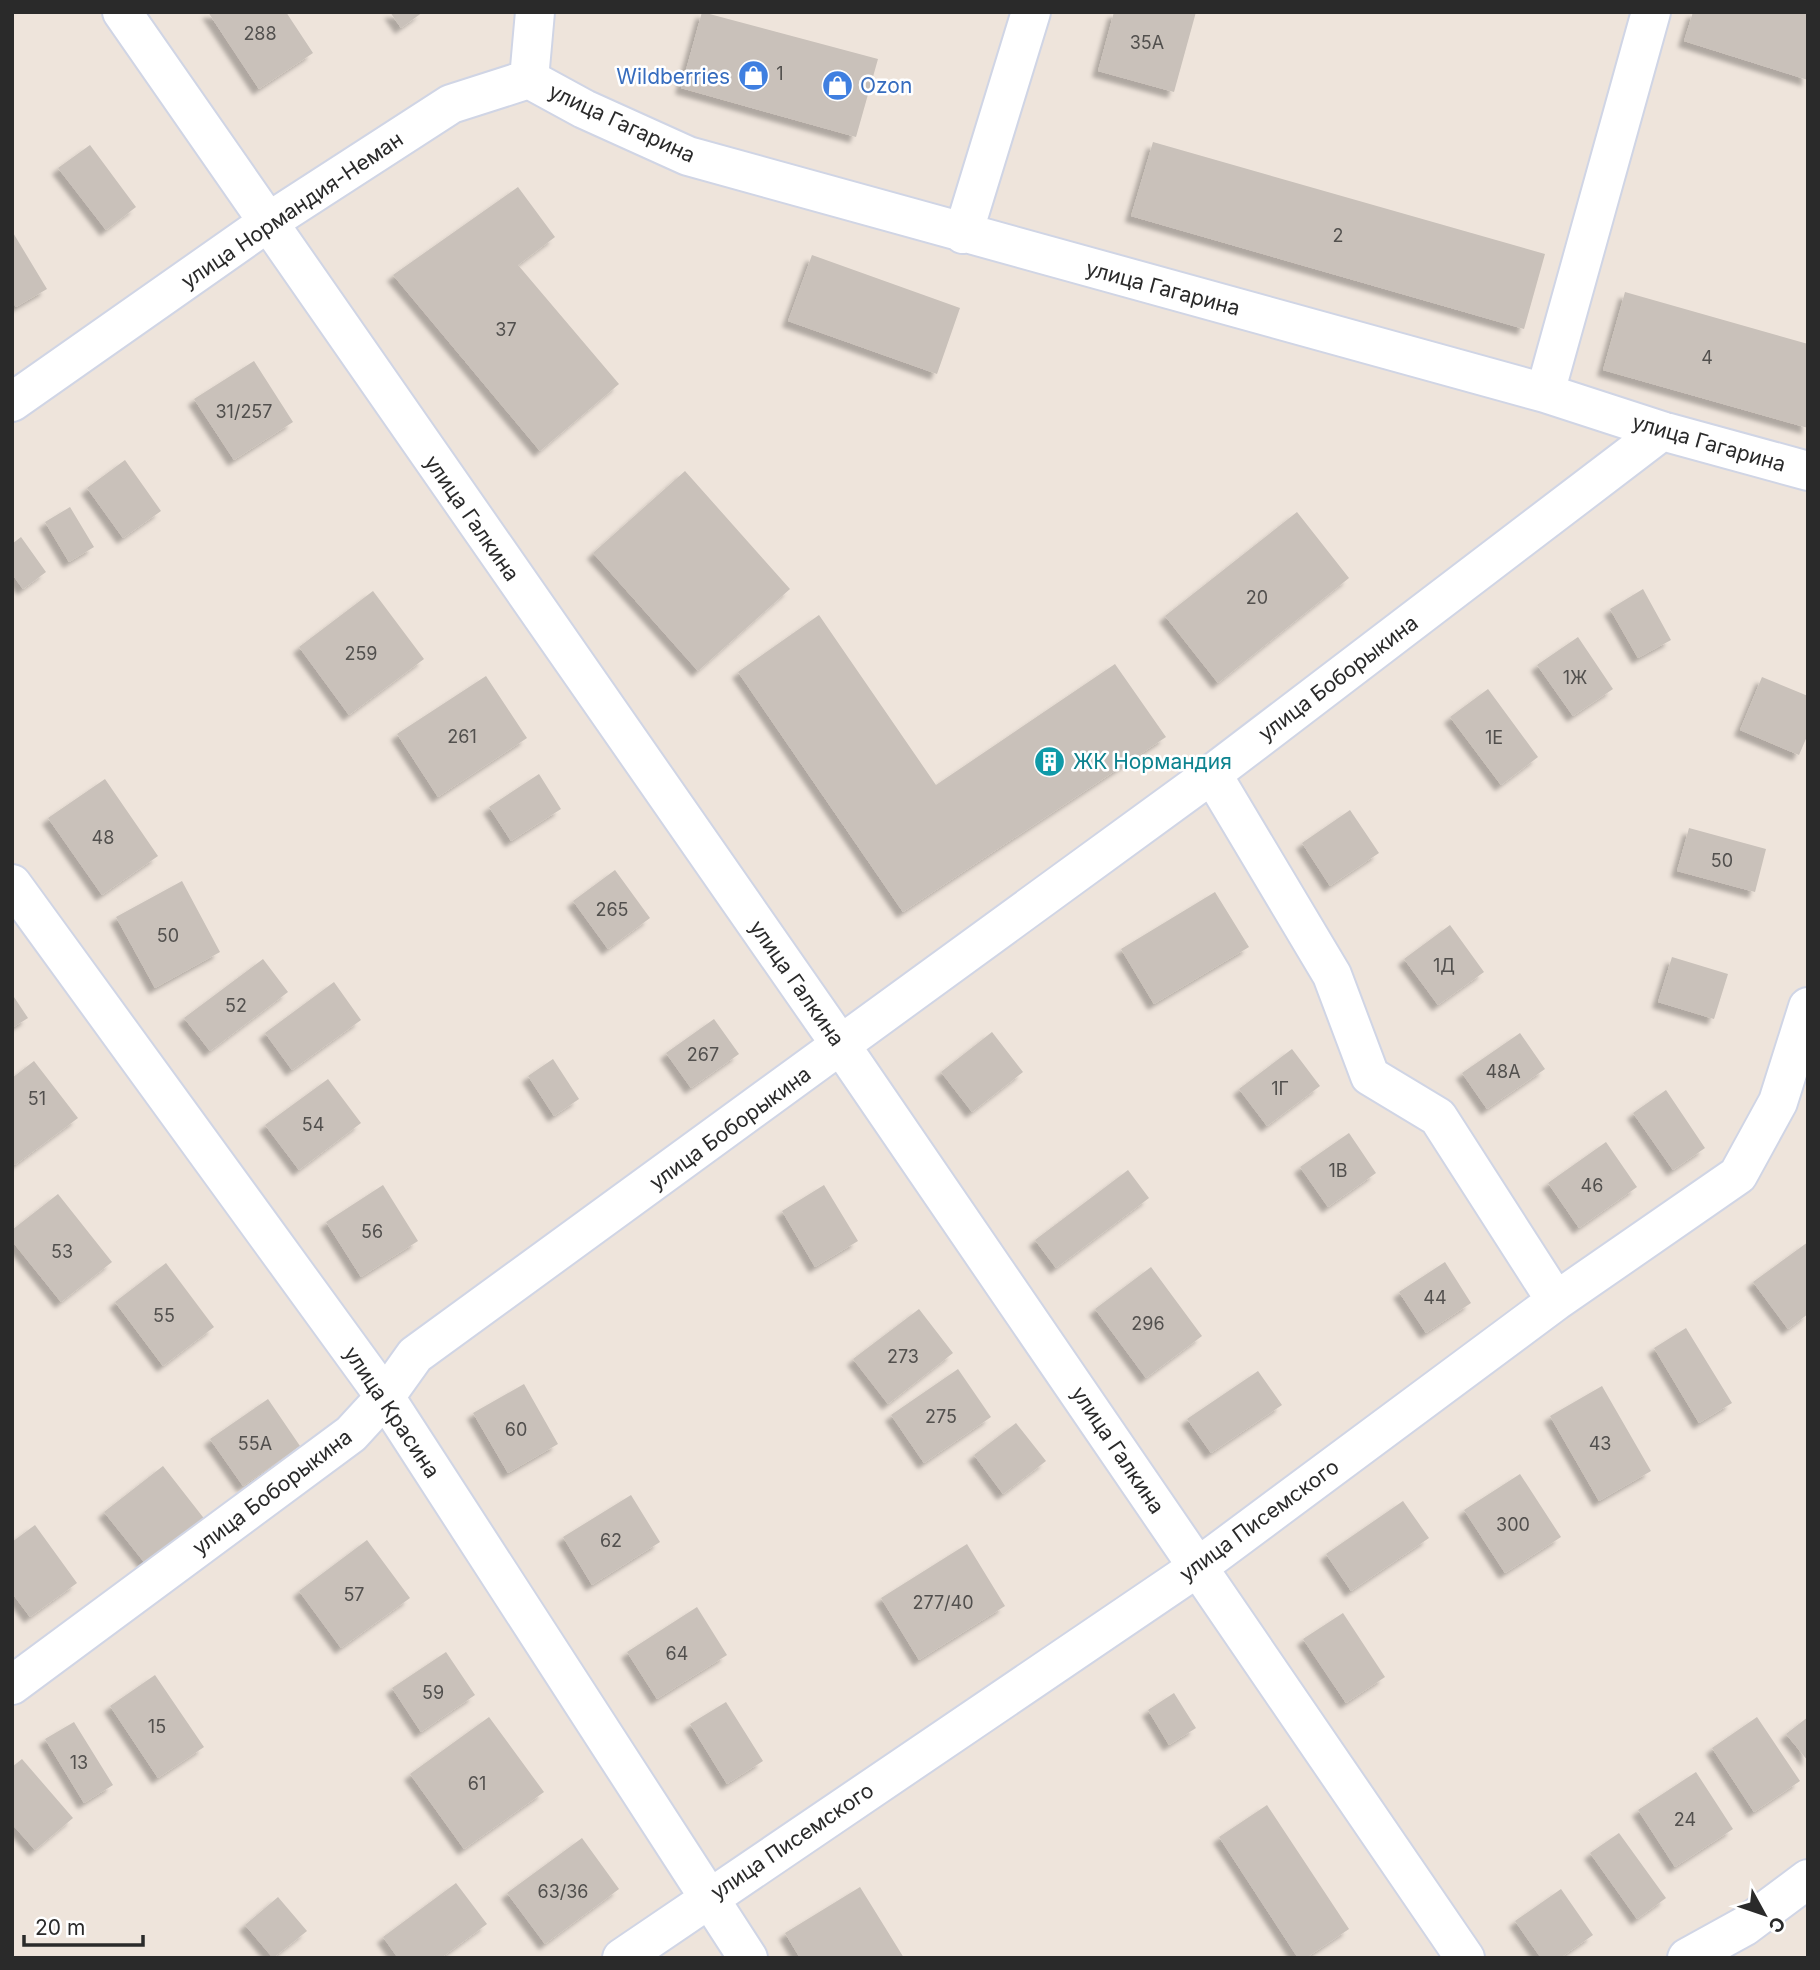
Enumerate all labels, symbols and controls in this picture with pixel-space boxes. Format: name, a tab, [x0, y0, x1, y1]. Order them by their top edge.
house number: 288	[243, 23, 277, 44]
house number: 35А	[1130, 32, 1164, 53]
shop icon: Wildberries	[736, 59, 770, 93]
house number: 1	[776, 63, 784, 84]
place label: Wildberries	[616, 64, 730, 89]
shop icon: Ozon	[820, 68, 854, 102]
place label: Ozon	[860, 73, 912, 98]
street label: улица Гагарина	[545, 78, 699, 168]
street label: улица Нормандия-Неман	[176, 126, 408, 294]
house number: 2	[1333, 225, 1343, 246]
street label: улица Гагарина	[1083, 255, 1243, 321]
house number: 37	[495, 319, 517, 340]
house number: 4	[1701, 347, 1713, 368]
house number: 31/257	[215, 401, 273, 422]
street label: улица Гагарина	[1629, 409, 1789, 477]
street label: улица Галкина	[419, 450, 525, 586]
house number: 20	[1246, 587, 1268, 608]
street label: улица Боборыкина	[1253, 610, 1423, 746]
house number: 259	[344, 643, 378, 664]
house number: 1Ж	[1563, 667, 1587, 688]
house number: 261	[447, 726, 477, 747]
house number: 1Е	[1485, 727, 1503, 748]
building icon: ЖК Нормандия	[1033, 744, 1067, 778]
place label: ЖК Нормандия	[1073, 749, 1232, 774]
house number: 48	[92, 827, 114, 848]
house number: 50	[1711, 850, 1733, 871]
house number: 265	[595, 899, 629, 920]
street label: улица Галкина	[744, 915, 850, 1051]
house number: 50	[157, 925, 179, 946]
house number: 1Д	[1433, 955, 1455, 976]
house number: 52	[225, 995, 247, 1016]
house number: 267	[687, 1044, 719, 1065]
street label: улица Боборыкина	[645, 1061, 815, 1195]
house number: 48А	[1485, 1061, 1521, 1082]
house number: 1Г	[1271, 1078, 1289, 1099]
house number: 51	[28, 1088, 46, 1109]
house number: 54	[302, 1114, 324, 1135]
house number: 1В	[1328, 1160, 1348, 1181]
house number: 46	[1581, 1175, 1603, 1196]
house number: 56	[361, 1221, 383, 1242]
house number: 53	[51, 1241, 73, 1262]
house number: 44	[1423, 1287, 1447, 1308]
house number: 55	[153, 1305, 175, 1326]
house number: 296	[1131, 1313, 1165, 1334]
street label: улица Красина	[339, 1342, 445, 1482]
house number: 273	[887, 1346, 919, 1367]
street label: улица Галкина	[1066, 1382, 1170, 1518]
house number: 275	[925, 1406, 957, 1427]
house number: 60	[505, 1419, 527, 1440]
street label: улица Боборыкина	[187, 1424, 357, 1560]
house number: 55А	[238, 1433, 272, 1454]
house number: 43	[1589, 1433, 1611, 1454]
street label: улица Писемского	[1174, 1454, 1344, 1586]
house number: 300	[1496, 1514, 1530, 1535]
house number: 62	[600, 1530, 622, 1551]
house number: 57	[343, 1584, 365, 1605]
house number: 277/40	[912, 1592, 974, 1613]
house number: 64	[666, 1643, 688, 1664]
house number: 59	[422, 1682, 444, 1703]
house number: 15	[148, 1716, 166, 1737]
house number: 13	[70, 1752, 88, 1773]
house number: 61	[468, 1773, 486, 1794]
street label: улица Писемского	[706, 1777, 878, 1905]
house number: 24	[1674, 1809, 1696, 1830]
north arrow	[1729, 1879, 1799, 1949]
house number: 63/36	[537, 1881, 589, 1902]
scale bar	[24, 1904, 144, 1948]
text: С	[1763, 1912, 1790, 1937]
text: 20 m	[35, 1915, 85, 1940]

